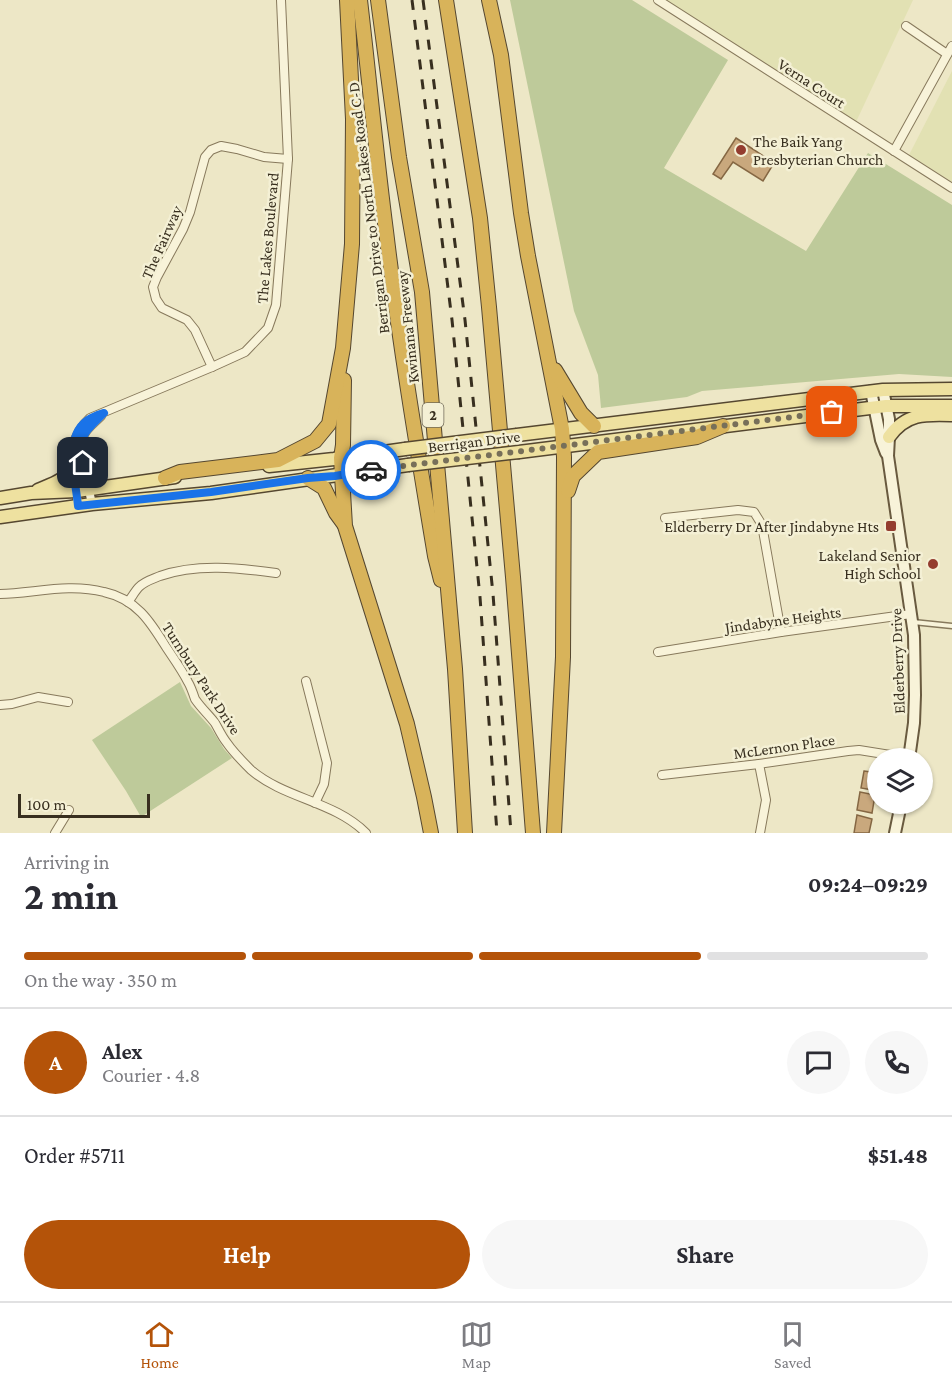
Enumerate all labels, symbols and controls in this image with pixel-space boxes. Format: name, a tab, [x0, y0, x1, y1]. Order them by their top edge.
street label: Verna Court	[775, 55, 849, 112]
street label: Berrigan Drive to North Lakes Road C-D	[345, 81, 393, 335]
place label: The Baik Yang Presbyterian Church	[753, 133, 884, 169]
marker: The Baik Yang Presbyterian Church	[734, 143, 748, 157]
street label: The Lakes Boulevard	[253, 171, 282, 304]
street label: The Fairway	[138, 202, 186, 282]
street label: Kwinana Freeway	[393, 269, 423, 384]
pin	[806, 386, 857, 437]
icon: bag	[815, 395, 848, 428]
road number: 2	[422, 403, 444, 427]
street label: Berrigan Drive	[427, 427, 521, 457]
pin	[57, 437, 108, 488]
courier	[341, 440, 401, 500]
icon: home	[66, 446, 99, 479]
icon: car	[355, 454, 388, 487]
place label: Elderberry Dr After Jindabyne Hts	[664, 518, 879, 536]
marker: Elderberry Dr After Jindabyne Hts	[884, 519, 898, 533]
place label: Lakeland Senior High School	[819, 547, 921, 583]
marker: Lakeland Senior High School	[926, 557, 940, 571]
street label: Jindabyne Heights	[722, 603, 842, 637]
street label: Elderberry Drive	[887, 608, 909, 714]
street label: Turnbury Park Drive	[158, 619, 244, 738]
street label: McLernon Place	[732, 731, 836, 762]
map controls	[867, 748, 933, 814]
button: layers	[867, 748, 933, 814]
scale bar	[18, 791, 150, 818]
text: 100 m	[27, 796, 66, 813]
text: Arriving in	[24, 851, 109, 873]
text: 09:24–09:29	[808, 872, 928, 897]
text: 2 min	[24, 874, 118, 917]
text: On the way · 350 m	[24, 969, 177, 991]
button: chat	[787, 1031, 850, 1094]
button: phone	[865, 1031, 928, 1094]
text: Alex	[102, 1039, 143, 1064]
text: A	[49, 1050, 62, 1075]
text: Courier · 4.8	[102, 1064, 200, 1086]
text: Order #5711	[24, 1143, 125, 1168]
text: $51.48	[868, 1143, 928, 1168]
button: Help	[24, 1220, 470, 1289]
button: Share	[482, 1220, 928, 1289]
tab: Home	[141, 1318, 179, 1371]
tab: Map	[460, 1318, 493, 1371]
tab: Saved	[774, 1318, 811, 1371]

